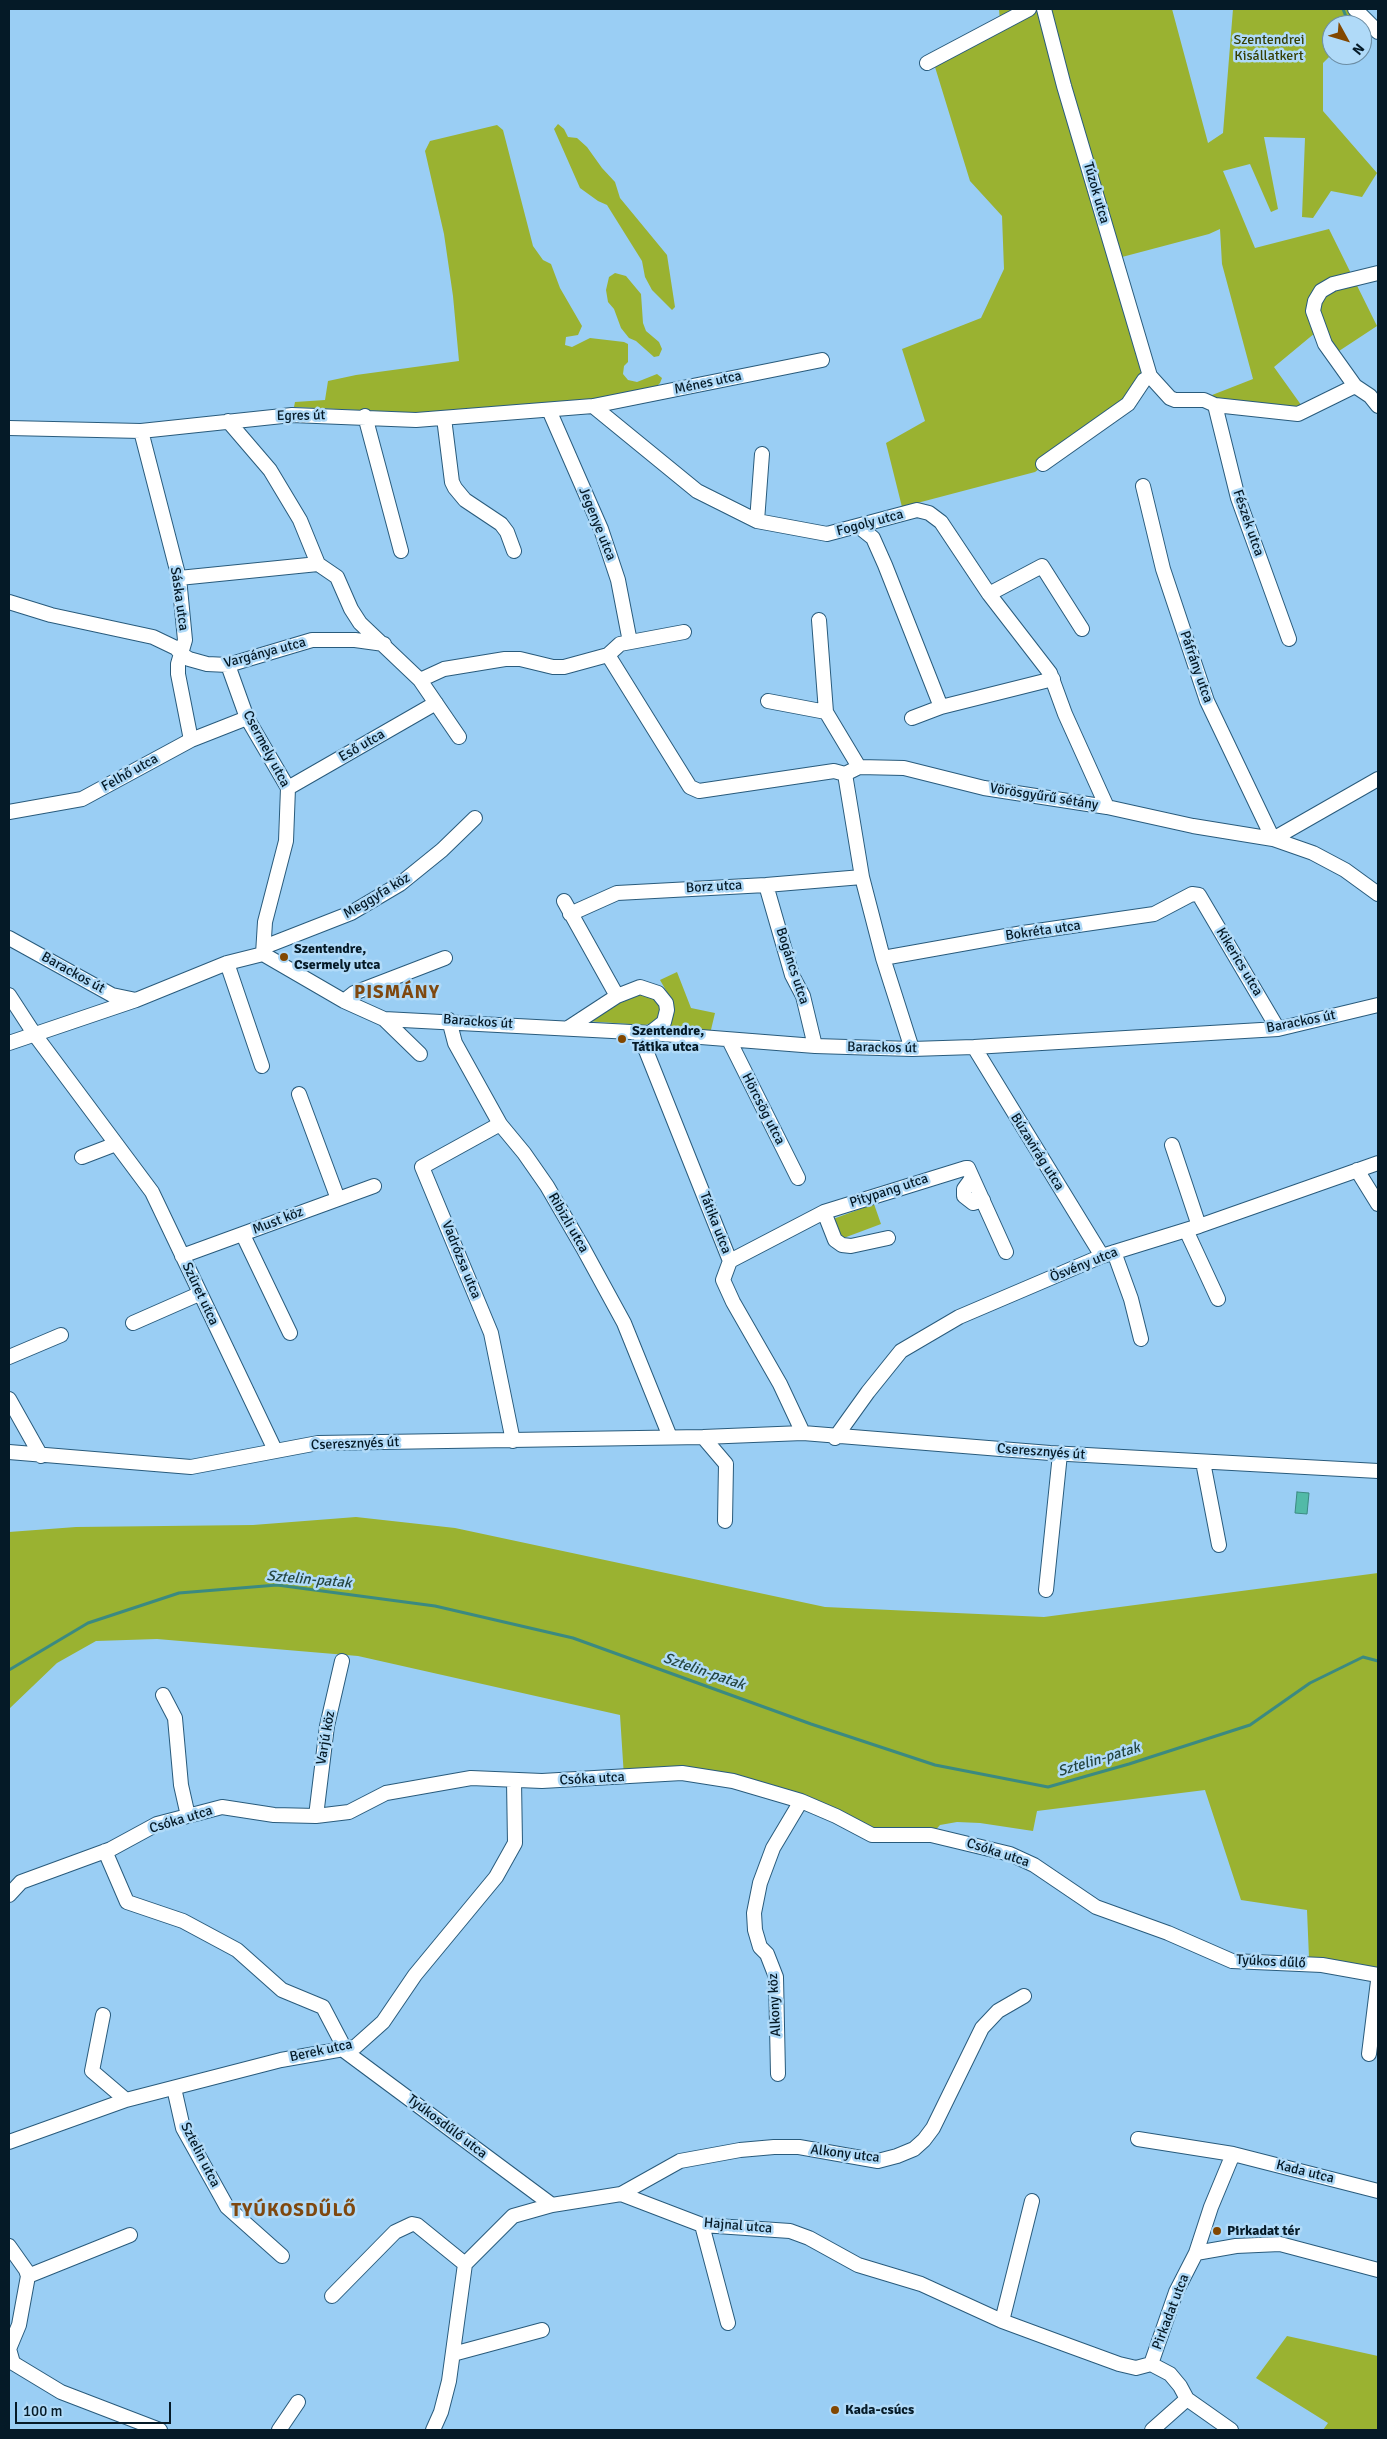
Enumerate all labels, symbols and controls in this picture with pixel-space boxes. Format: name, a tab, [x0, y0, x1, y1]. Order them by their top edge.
north arrow	[1322, 15, 1372, 65]
park label: Szentendrei Kisállatkert	[1234, 32, 1304, 64]
text: N	[1349, 40, 1368, 58]
street label: Túzok utca	[1079, 160, 1113, 226]
street label: Ménes utca	[673, 368, 743, 398]
street label: Egres út	[276, 407, 326, 425]
street label: Jegenye utca	[575, 485, 619, 563]
street label: Fészek utca	[1229, 487, 1267, 559]
street label: Fogoly utca	[835, 506, 905, 540]
street label: Sáska utca	[166, 566, 192, 632]
street label: Páfrány utca	[1176, 629, 1216, 705]
street label: Vargánya utca	[222, 634, 308, 672]
street label: Csermely utca	[239, 708, 293, 790]
street label: Eső utca	[336, 726, 388, 766]
street label: Felhő utca	[99, 751, 161, 795]
street label: Vörösgyűrű sétány	[989, 780, 1099, 814]
street label: Meggyfa köz	[341, 870, 413, 922]
street label: Borz utca	[685, 877, 743, 897]
street label: Bokréta utca	[1004, 917, 1082, 945]
street label: Bogáncs utca	[772, 925, 812, 1007]
street label: Kikerics utca	[1212, 925, 1266, 999]
place label: Szentendre, Csermely utca	[294, 941, 380, 974]
street label: Barackos út	[38, 949, 108, 997]
marker: Szentendre, Csermely utca	[278, 951, 290, 963]
district label: PISMÁNY	[353, 982, 441, 1004]
street label: Barackos út	[1265, 1007, 1337, 1037]
street label: Barackos út	[442, 1011, 514, 1033]
place label: Szentendre, Tátika utca	[632, 1023, 704, 1056]
marker: Szentendre, Tátika utca	[616, 1033, 628, 1045]
street label: Barackos út	[847, 1039, 917, 1057]
street label: Hörcsög utca	[738, 1070, 788, 1148]
street label: Búzavirág utca	[1007, 1110, 1067, 1194]
street label: Pitypang utca	[847, 1170, 931, 1212]
street label: Ribizli utca	[544, 1190, 592, 1256]
street label: Tátika utca	[696, 1190, 734, 1256]
street label: Must köz	[250, 1204, 306, 1238]
street label: Vadrózsa utca	[438, 1219, 484, 1301]
street label: Ösvény utca	[1048, 1244, 1120, 1286]
street label: Szüret utca	[178, 1260, 222, 1328]
street label: Cseresznyés út	[311, 1434, 399, 1454]
street label: Cseresznyés út	[996, 1441, 1086, 1463]
water label: Sztelin-patak	[266, 1567, 352, 1593]
water label: Sztelin-patak	[661, 1650, 747, 1694]
street label: Varjú köz	[313, 1710, 339, 1766]
water label: Sztelin-patak	[1056, 1739, 1142, 1781]
street label: Csóka utca	[559, 1769, 625, 1789]
street label: Csóka utca	[147, 1802, 215, 1838]
street label: Csóka utca	[964, 1835, 1032, 1871]
street label: Tyúkos dűlő	[1236, 1952, 1306, 1972]
street label: Alkony köz	[765, 1973, 785, 2037]
street label: Berek utca	[288, 2036, 354, 2066]
street label: Tyúkosdűlő utca	[404, 2091, 490, 2163]
street label: Sztelin utca	[177, 2120, 223, 2190]
street label: Alkony utca	[809, 2141, 881, 2167]
street label: Kada utca	[1274, 2157, 1336, 2187]
district label: TYÚKOSDŰLŐ	[230, 2200, 358, 2222]
street label: Hajnal utca	[703, 2215, 773, 2237]
place label: Pirkadat tér	[1227, 2223, 1300, 2239]
marker: Pirkadat tér	[1211, 2225, 1223, 2237]
street label: Pirkadat utca	[1149, 2272, 1193, 2352]
scale bar	[18, 2392, 174, 2424]
text: 100 m	[23, 2402, 63, 2420]
place label: Kada-csúcs	[845, 2402, 914, 2418]
marker: Kada-csúcs	[829, 2404, 841, 2416]

